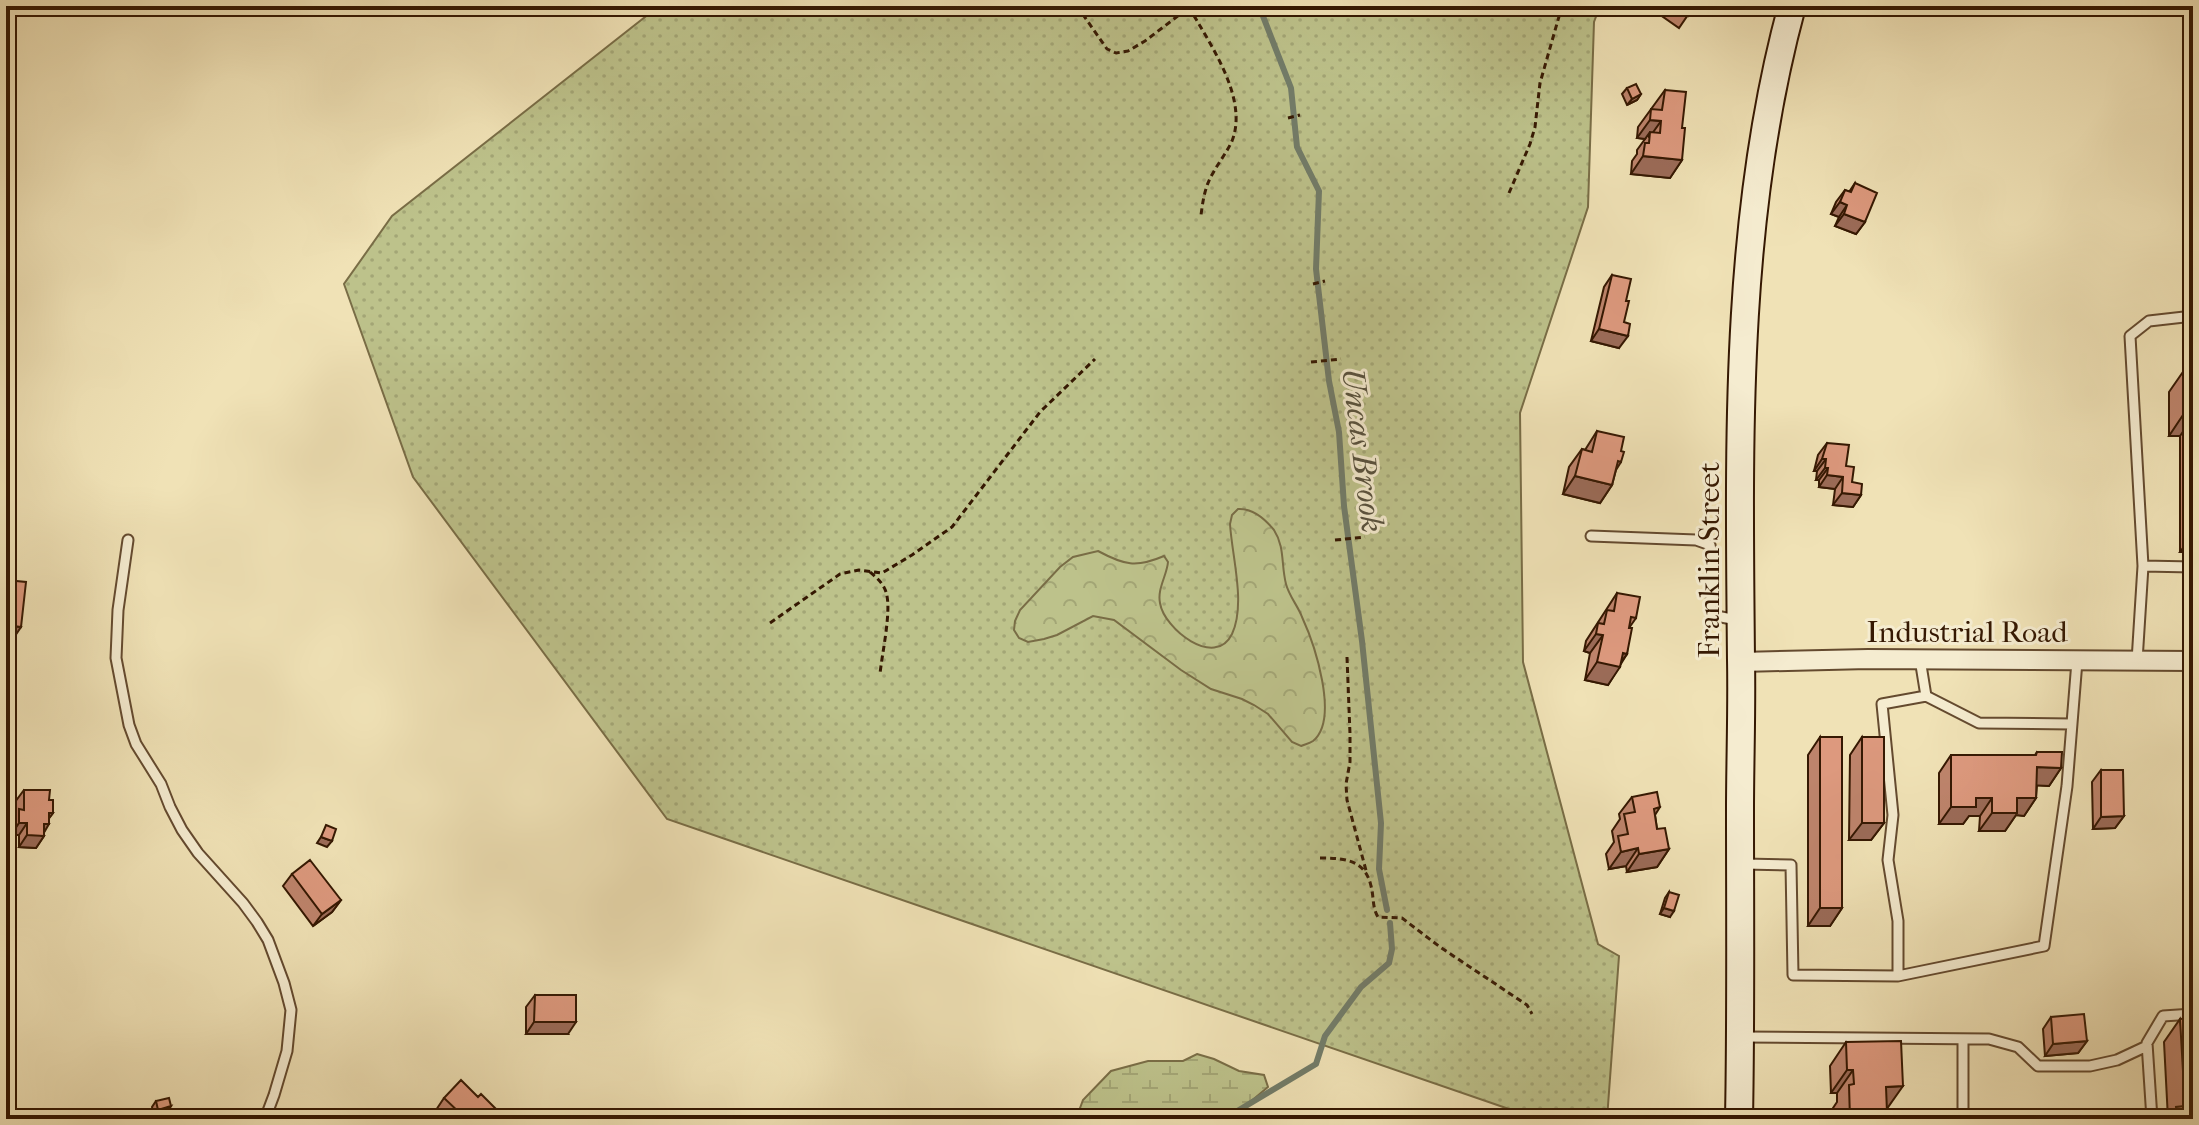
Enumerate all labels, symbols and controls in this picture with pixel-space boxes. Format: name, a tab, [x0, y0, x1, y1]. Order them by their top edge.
water label: Uncas Brook	[1334, 365, 1391, 535]
street label: Franklin Street	[1692, 462, 1727, 658]
street label: Industrial Road	[1866, 615, 2068, 650]

